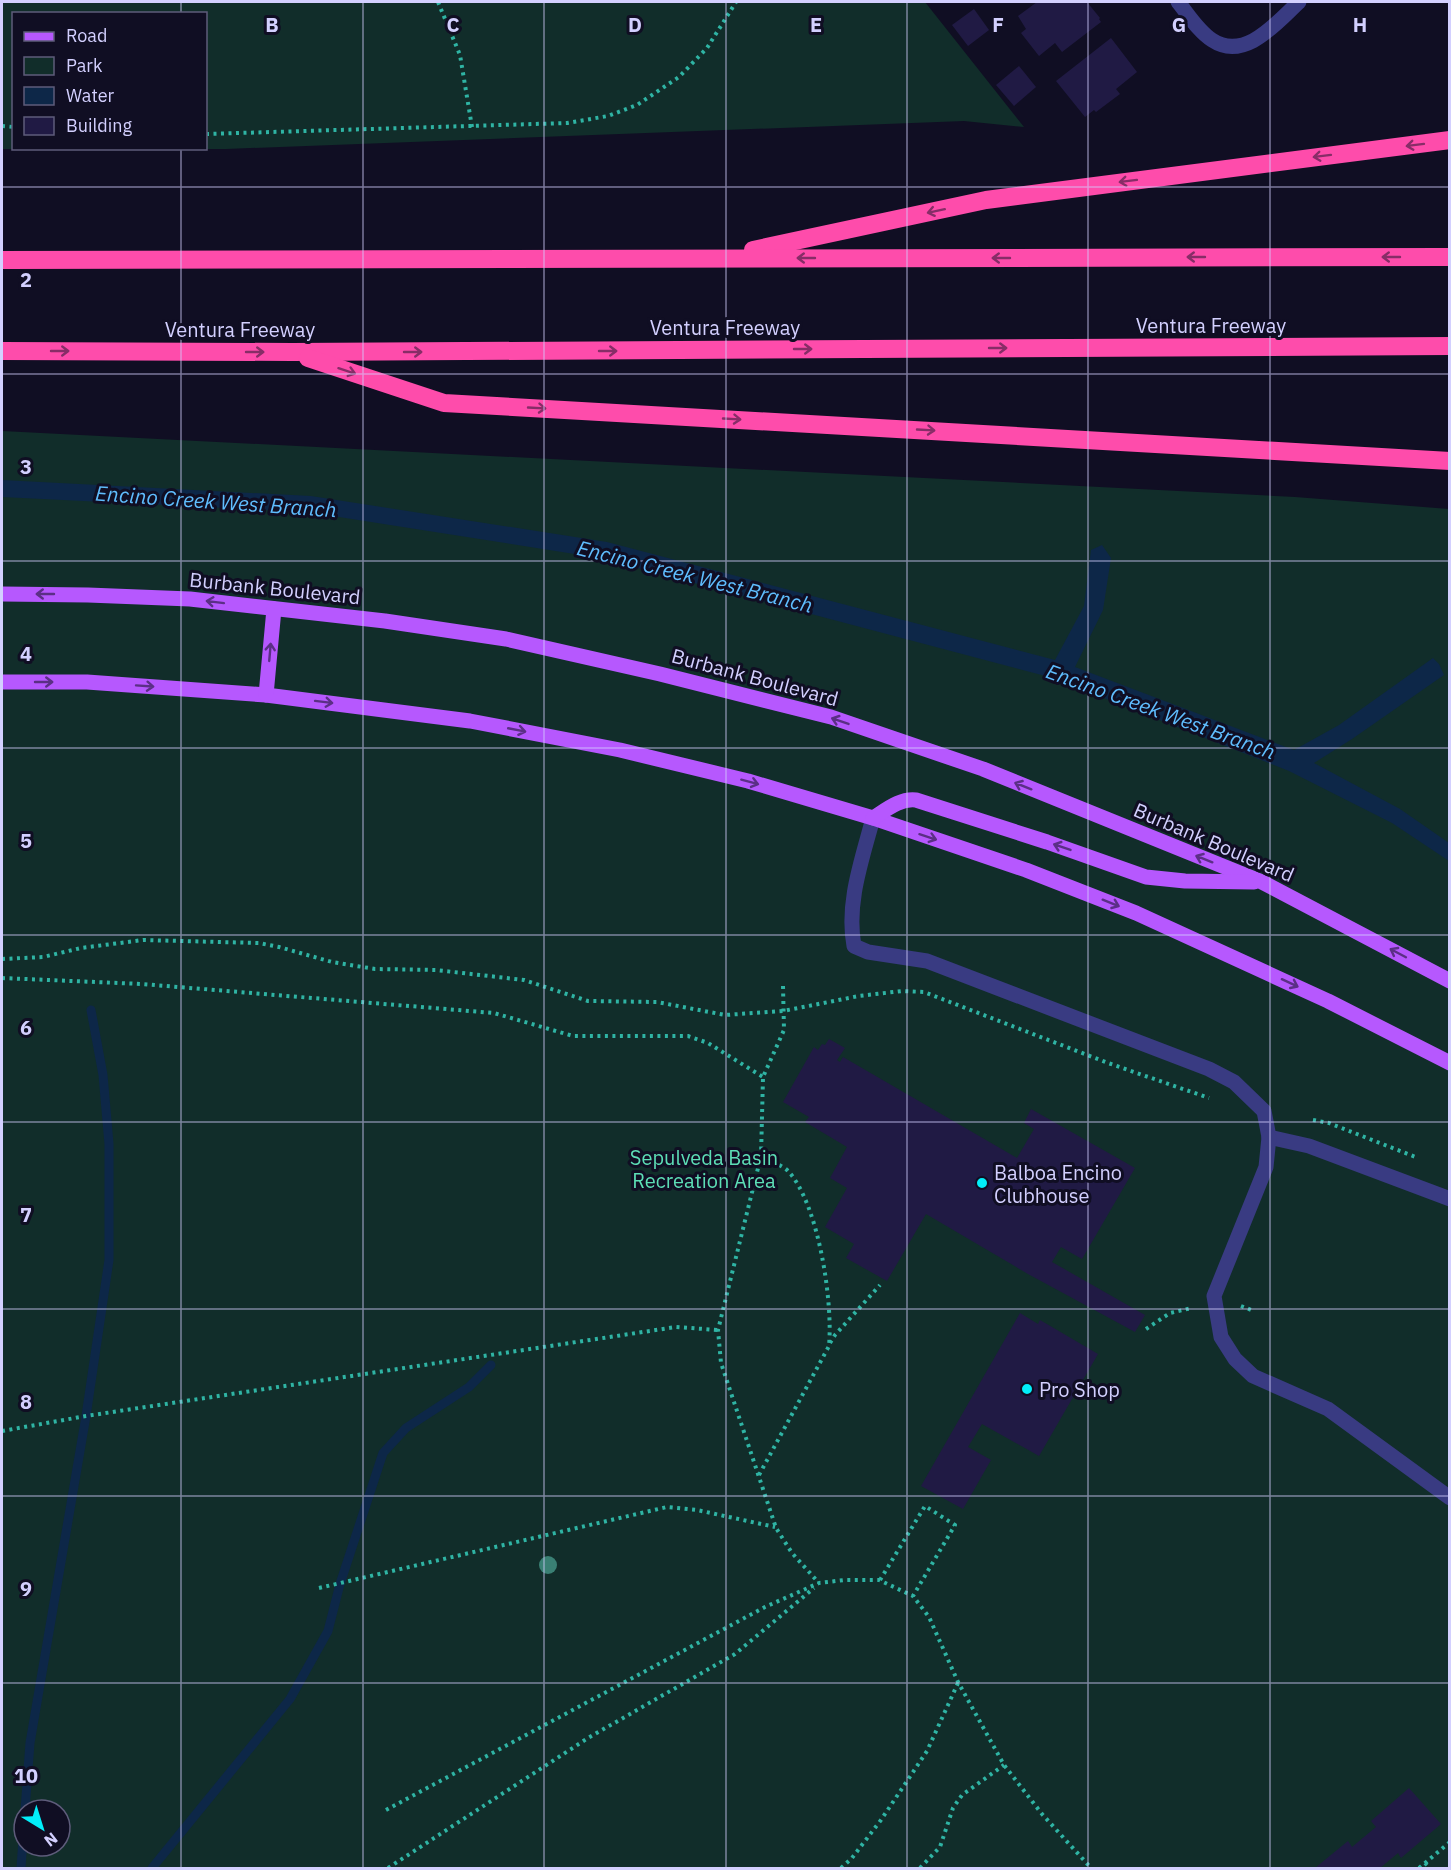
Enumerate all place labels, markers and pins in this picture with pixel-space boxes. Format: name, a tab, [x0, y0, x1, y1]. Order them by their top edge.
place label: Balboa Encino Clubhouse	[994, 1159, 1122, 1209]
marker: Balboa Encino Clubhouse	[975, 1176, 989, 1190]
place label: Pro Shop	[1039, 1376, 1120, 1403]
marker: Pro Shop	[1020, 1382, 1034, 1396]

